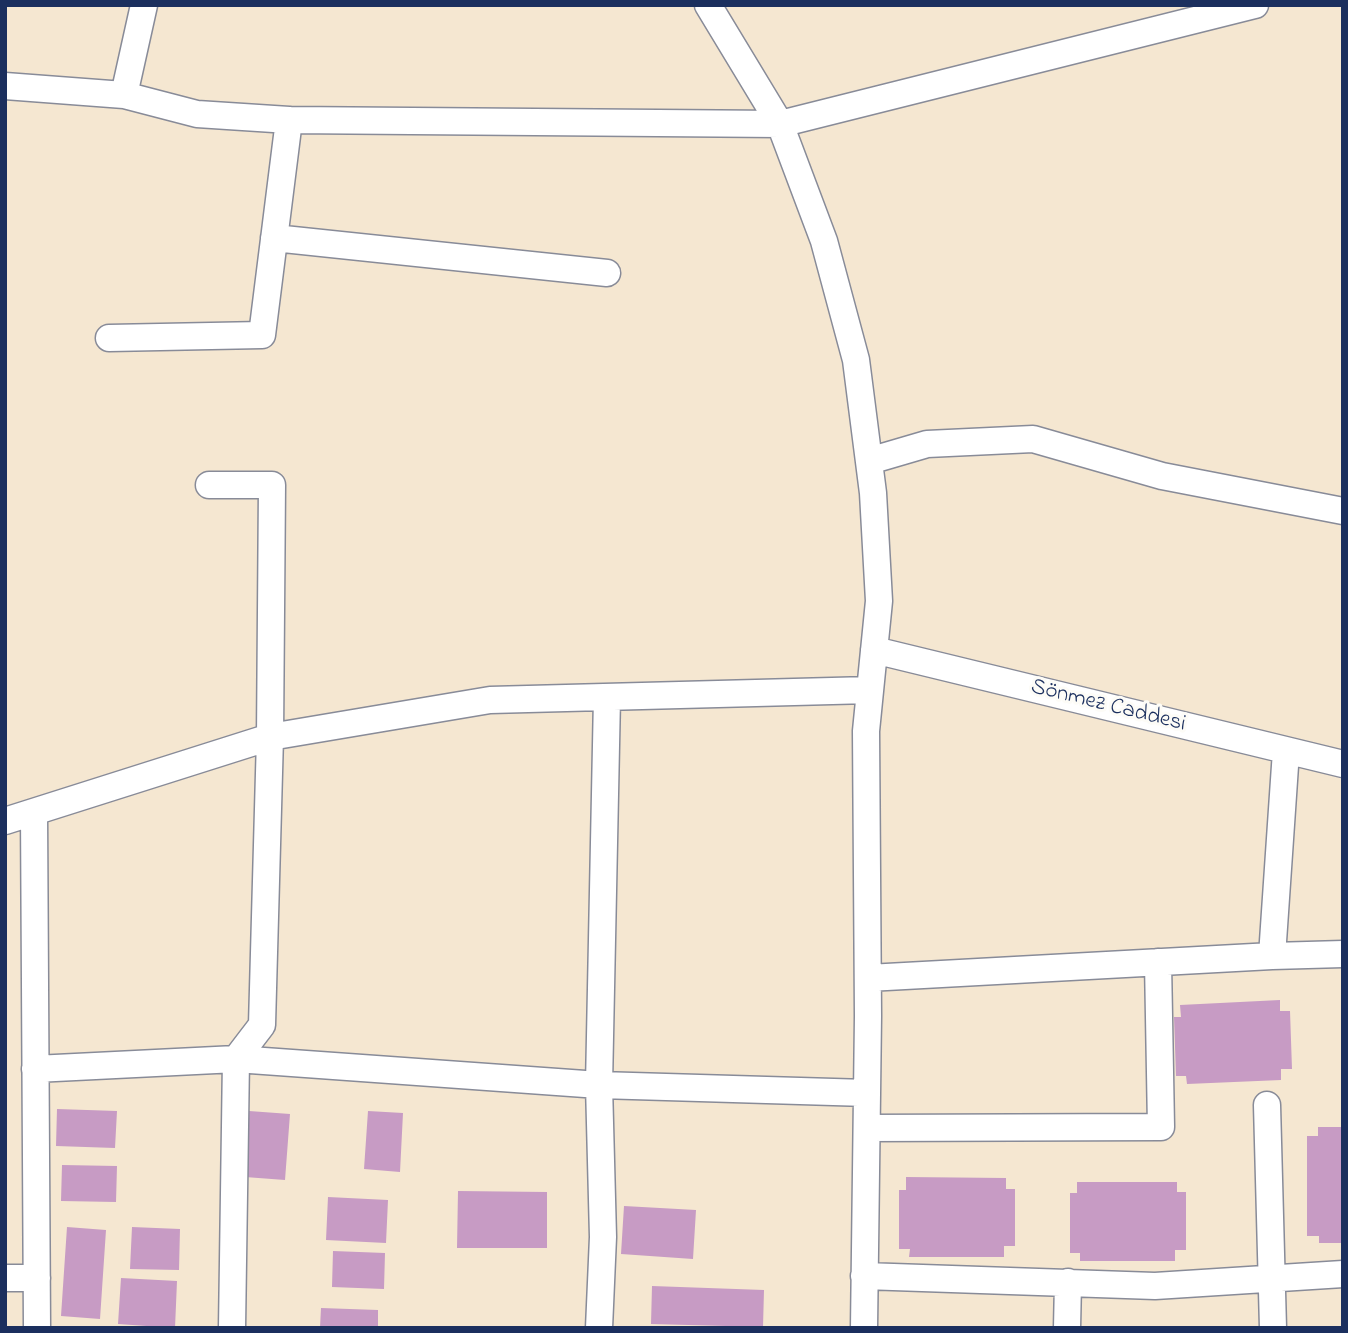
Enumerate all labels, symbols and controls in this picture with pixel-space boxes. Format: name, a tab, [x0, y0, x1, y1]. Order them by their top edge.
street label: Sönmez Caddesi	[1028, 674, 1188, 740]

